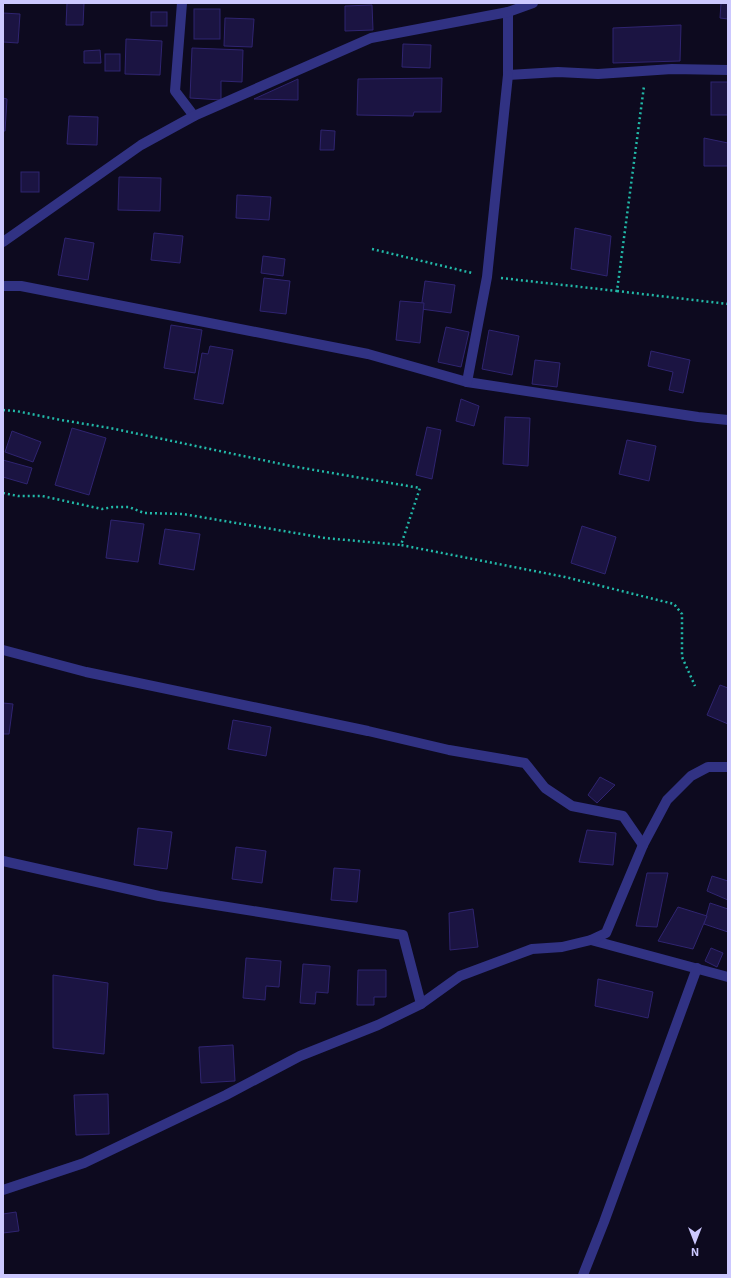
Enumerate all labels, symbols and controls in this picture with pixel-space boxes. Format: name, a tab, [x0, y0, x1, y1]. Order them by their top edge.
north arrow	[675, 1222, 715, 1262]
text: N	[691, 1246, 699, 1259]

